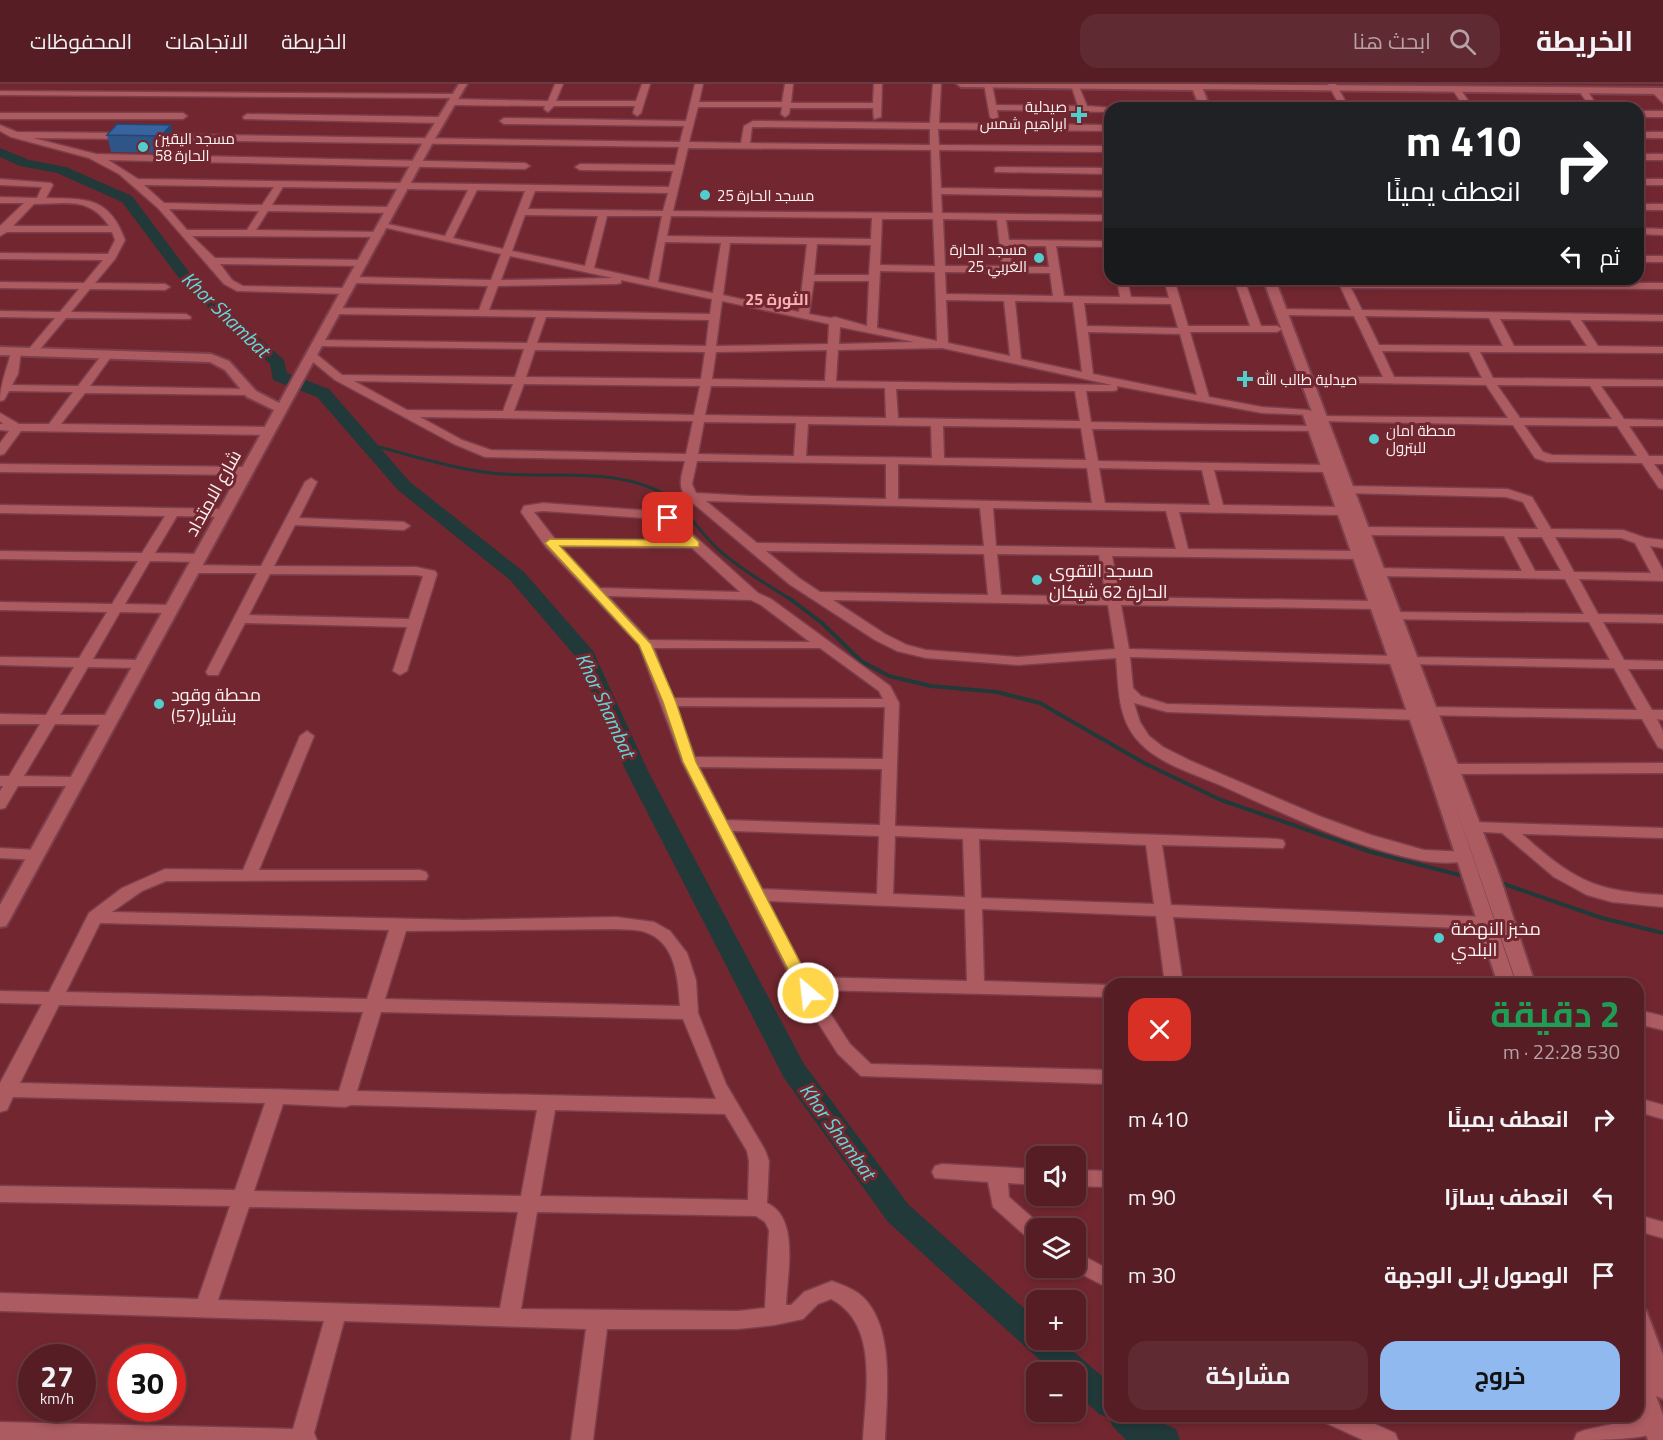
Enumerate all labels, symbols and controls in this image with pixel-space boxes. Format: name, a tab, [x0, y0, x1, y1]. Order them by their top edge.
search box	[1080, 14, 1500, 68]
text: الخريطة	[1536, 19, 1633, 62]
text: ابحث هنا	[1353, 24, 1431, 58]
text: المحفوظات	[30, 25, 132, 57]
text: الاتجاهات	[165, 25, 248, 57]
text: الخريطة	[281, 25, 347, 57]
icon: search	[1446, 25, 1479, 58]
place label: صيدلية ابراهيم شمس	[980, 95, 1067, 135]
marker: صيدلية ابراهيم شمس	[1072, 108, 1086, 122]
text: 410 m	[1406, 108, 1521, 172]
icon: right	[1542, 126, 1620, 204]
place label: مسجد اليقين الحارة 58	[155, 127, 235, 167]
marker: مسجد اليقين الحارة 58	[136, 140, 150, 154]
text: انعطف يمينًا	[1385, 170, 1521, 211]
place label: مسجد الحارة 25	[717, 184, 814, 207]
marker: مسجد الحارة 25	[698, 188, 712, 202]
place label: مسجد الحارة 25 الغربي	[950, 238, 1027, 279]
icon: left	[1555, 240, 1588, 273]
text: ثم	[1600, 240, 1620, 274]
marker: مسجد الحارة 25 الغربي	[1032, 251, 1046, 265]
water label: Khor Shambat	[175, 264, 279, 366]
district label: الثورة 25	[745, 287, 809, 311]
place label: صيدلية طالب الله	[1257, 368, 1357, 391]
marker: صيدلية طالب الله	[1238, 372, 1252, 386]
place label: محطة امان للبترول	[1386, 419, 1456, 459]
marker: محطة امان للبترول	[1367, 432, 1381, 446]
street label: شارع الامتداد	[178, 445, 248, 541]
pin	[642, 492, 693, 543]
icon: arrive	[651, 501, 684, 534]
place label: مسجد التقوى الحارة 62 شيكان	[1049, 557, 1168, 605]
marker: مسجد التقوى الحارة 62 شيكان	[1030, 573, 1044, 587]
water label: Khor Shambat	[568, 647, 645, 765]
place label: محطة وقود بشاير(57)	[171, 681, 261, 729]
marker: محطة وقود بشاير(57)	[152, 697, 166, 711]
place label: مخبز النهضة البلدي	[1451, 915, 1541, 964]
marker: مخبز النهضة البلدي	[1432, 931, 1446, 945]
position arrow	[776, 961, 840, 1025]
text: 2 دقيقة	[1490, 986, 1620, 1041]
button: close	[1128, 998, 1191, 1061]
text: 530 m · 22:28	[1503, 1036, 1620, 1067]
water label: Khor Shambat	[792, 1076, 885, 1188]
text: 410 m	[1128, 1102, 1188, 1136]
text: انعطف يمينًا	[1447, 1102, 1569, 1136]
icon: right	[1587, 1103, 1620, 1136]
map controls	[1026, 1146, 1086, 1422]
button: sound	[1026, 1146, 1086, 1206]
text: 90 m	[1128, 1180, 1176, 1214]
text: انعطف يسارًا	[1444, 1180, 1569, 1214]
icon: left	[1587, 1181, 1620, 1214]
button: layers	[1026, 1218, 1086, 1278]
text: 30 m	[1128, 1258, 1176, 1292]
text: الوصول إلى الوجهة	[1384, 1258, 1569, 1292]
icon: arrive	[1587, 1259, 1620, 1292]
button: +	[1026, 1290, 1086, 1350]
button: مشاركة	[1128, 1341, 1368, 1410]
button: خروج	[1380, 1341, 1620, 1410]
speed limit sign: 30	[108, 1344, 186, 1422]
text: 27	[40, 1353, 74, 1399]
button: −	[1026, 1362, 1086, 1422]
text: km/h	[40, 1387, 74, 1410]

